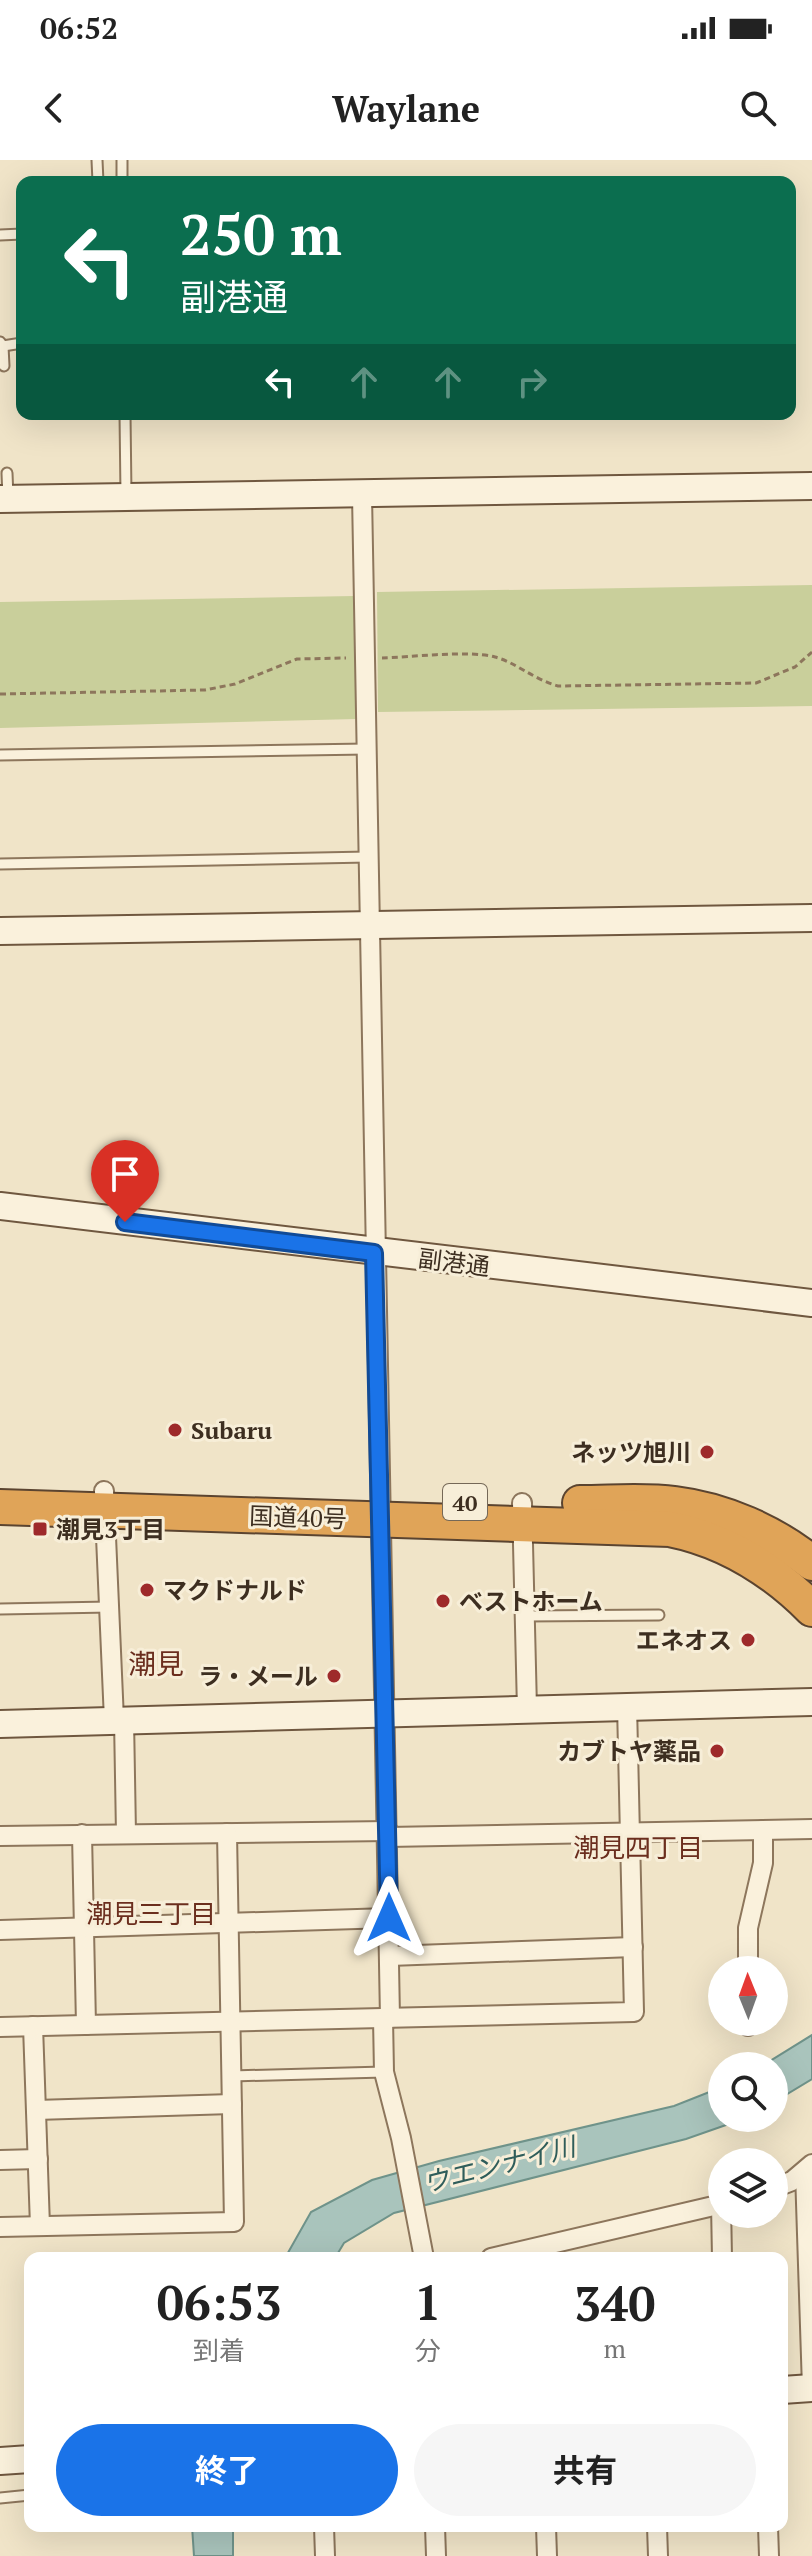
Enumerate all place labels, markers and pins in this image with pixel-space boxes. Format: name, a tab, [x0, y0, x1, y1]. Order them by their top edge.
pin	[91, 1140, 159, 1222]
place label: Subaru	[191, 1414, 272, 1446]
marker: Subaru	[166, 1421, 184, 1439]
place label: ネッツ旭川	[571, 1436, 691, 1468]
marker: ネッツ旭川	[698, 1443, 716, 1461]
place label: 潮見3丁目	[56, 1513, 166, 1545]
marker: 潮見3丁目	[31, 1520, 49, 1538]
place label: マクドナルド	[163, 1574, 307, 1606]
marker: マクドナルド	[138, 1581, 156, 1599]
place label: ベストホーム	[459, 1585, 603, 1617]
marker: ベストホーム	[434, 1592, 452, 1610]
place label: エネオス	[636, 1624, 732, 1656]
marker: エネオス	[739, 1631, 757, 1649]
place label: ラ・メール	[198, 1660, 318, 1692]
marker: ラ・メール	[325, 1667, 343, 1685]
place label: カブトヤ薬品	[557, 1735, 701, 1767]
marker: カブトヤ薬品	[708, 1742, 726, 1760]

